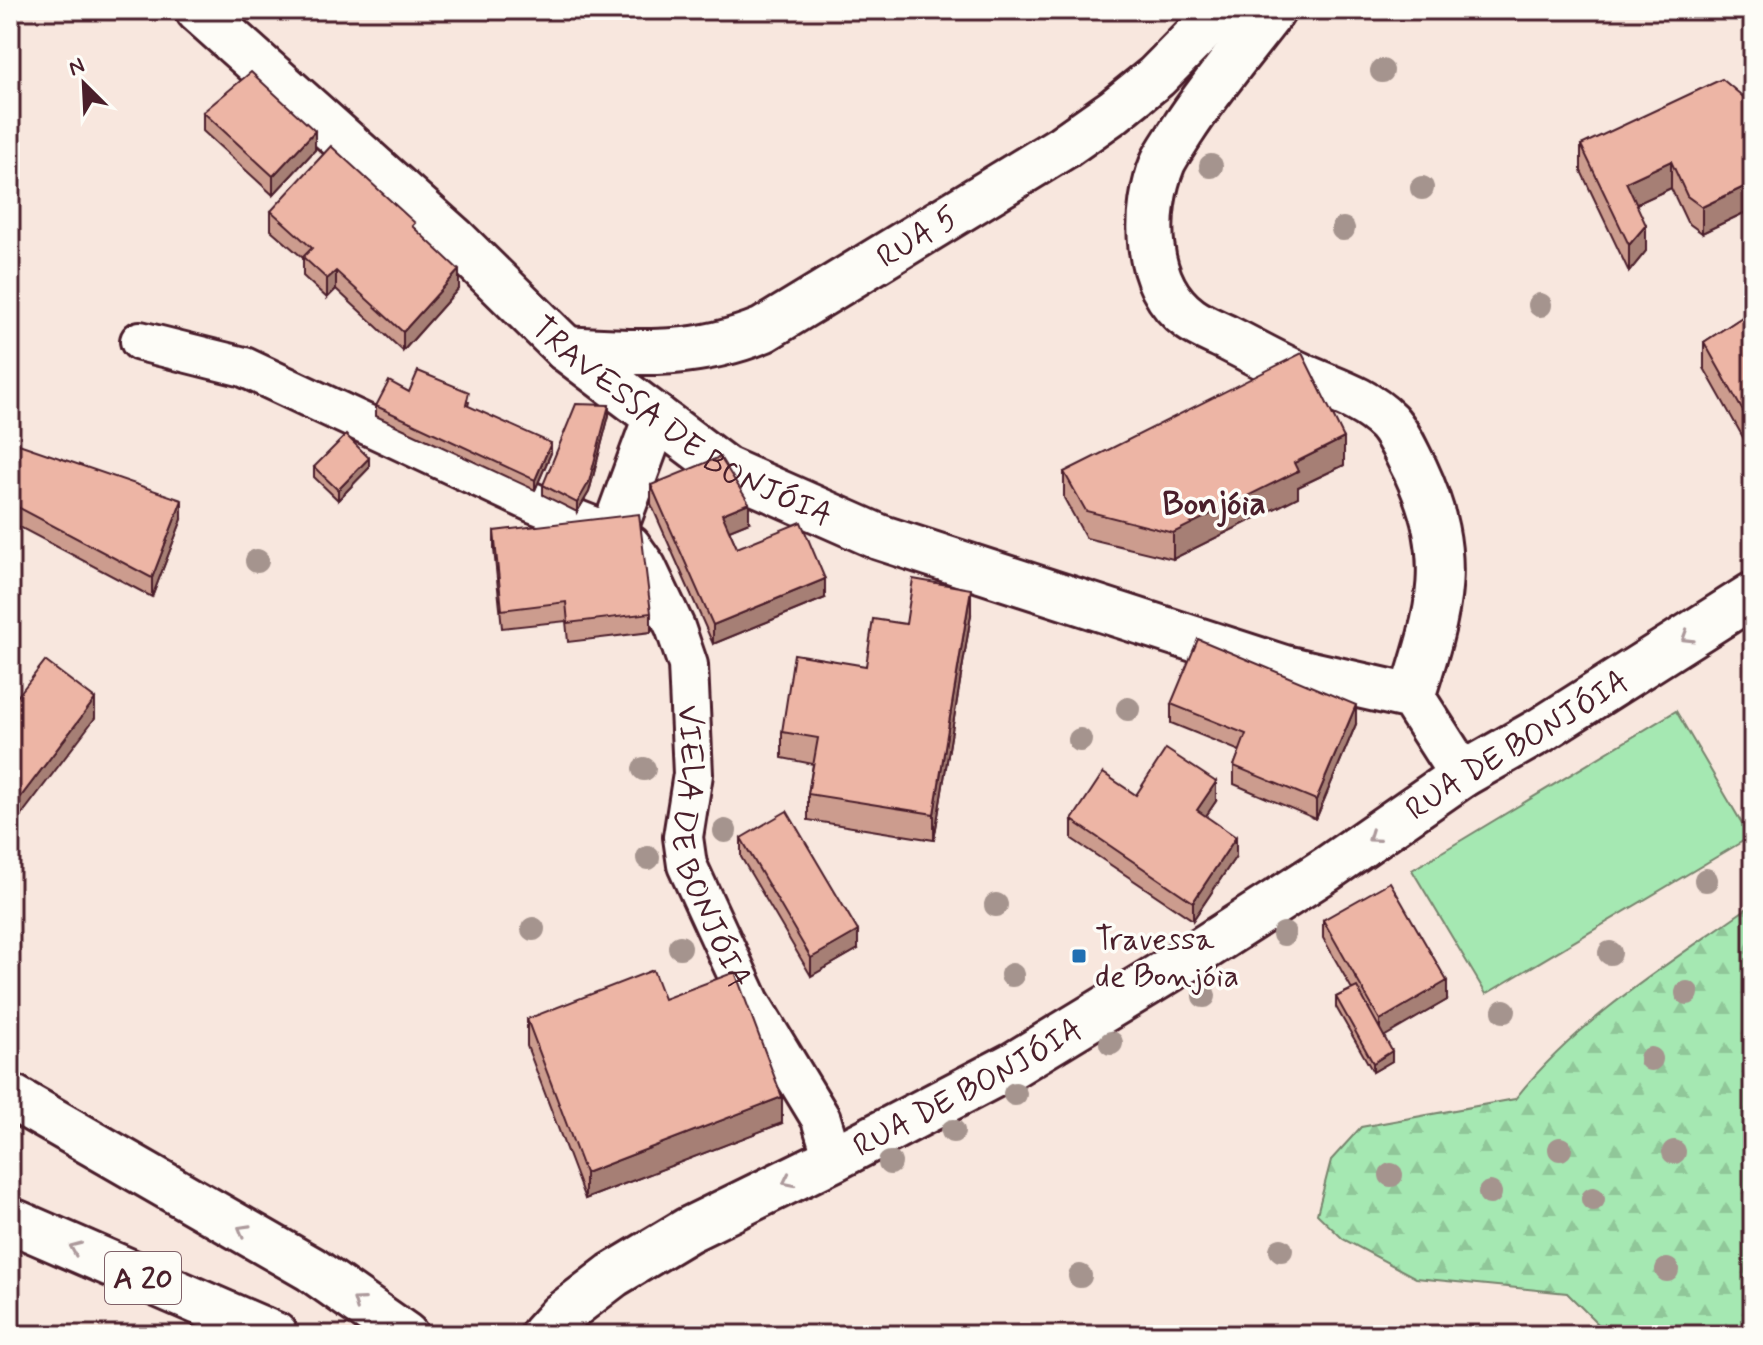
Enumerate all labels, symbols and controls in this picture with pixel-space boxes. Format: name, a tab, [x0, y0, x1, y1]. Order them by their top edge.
north arrow	[44, 44, 124, 124]
text: N	[64, 52, 89, 83]
street label: RUA 5	[869, 197, 966, 279]
street label: TRAVESSA DE BONJÓIA	[521, 307, 839, 537]
district label: Bonjóia	[1162, 482, 1266, 528]
one-way arrow	[1681, 628, 1696, 643]
street label: RUA DE BONJÓIA	[1398, 661, 1637, 831]
street label: VIELA DE BONJÓIA	[660, 704, 760, 996]
one-way arrow	[1368, 827, 1382, 842]
place label: Travessa de Bonjóia	[1095, 919, 1239, 998]
marker: Travessa de Bonjóia	[1070, 947, 1088, 965]
street label: RUA DE BONJÓIA	[846, 1009, 1091, 1168]
one-way arrow	[781, 1171, 796, 1187]
one-way arrow	[237, 1224, 252, 1240]
one-way arrow	[69, 1242, 83, 1258]
road number: A 20	[105, 1252, 181, 1304]
one-way arrow	[352, 1297, 366, 1312]

